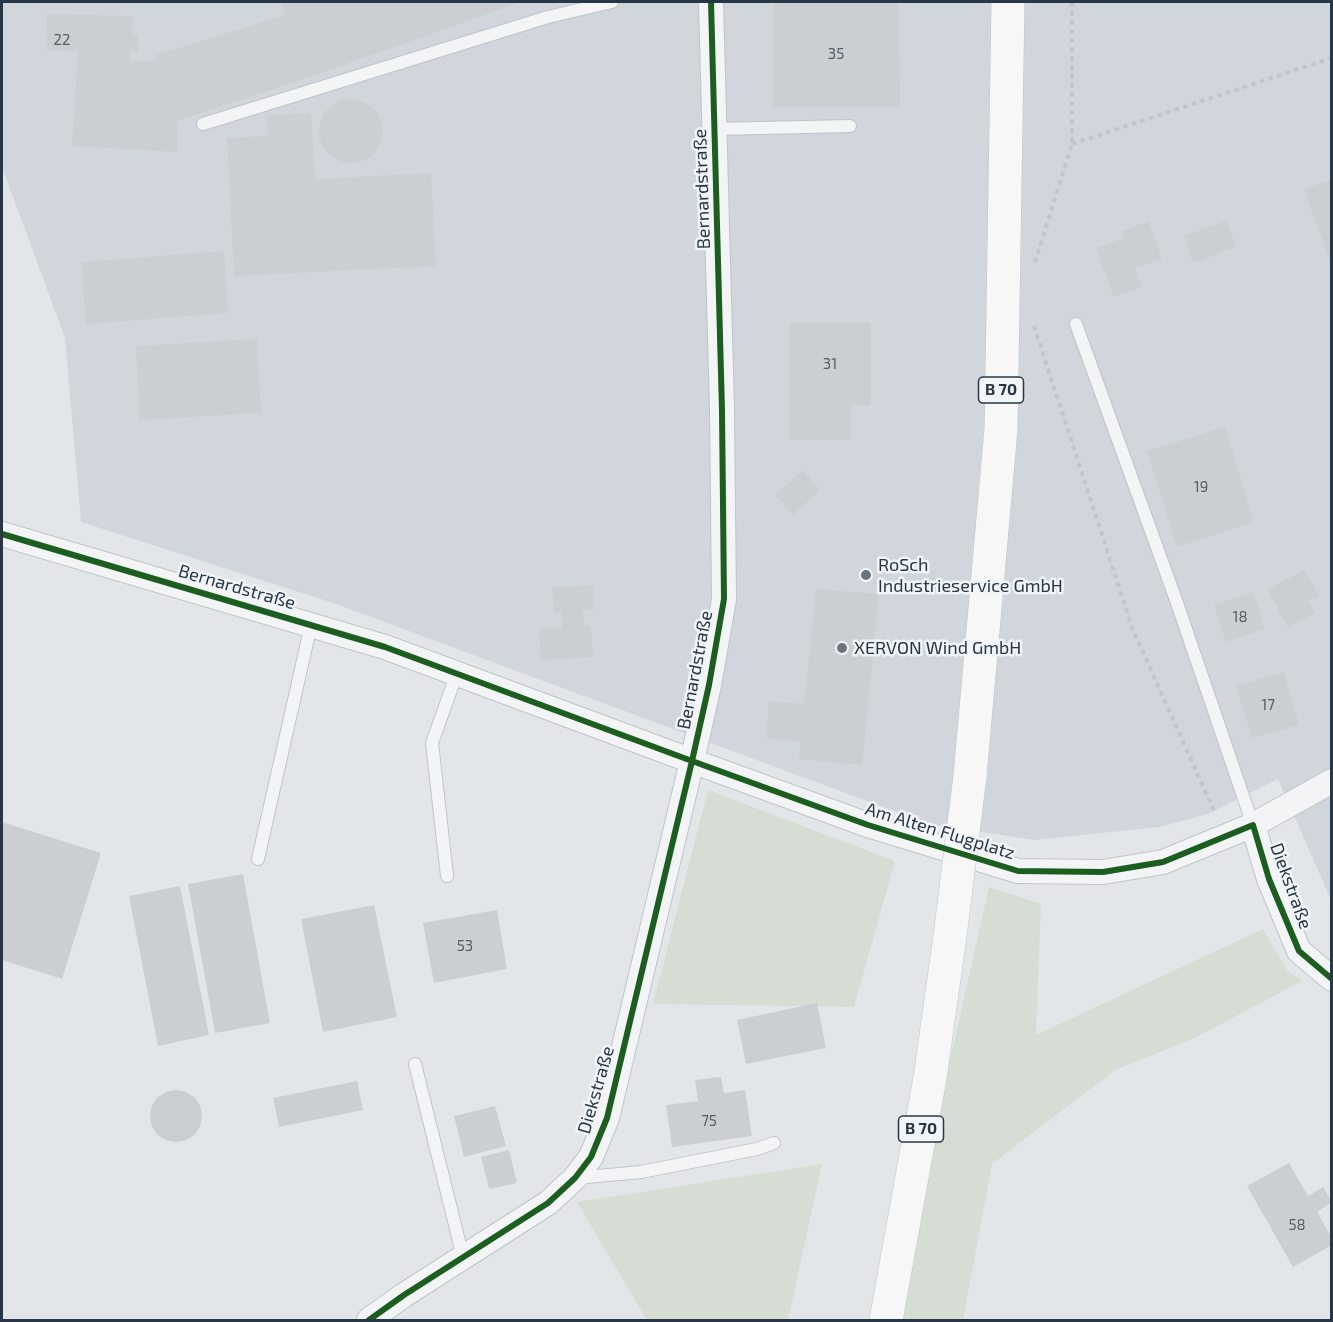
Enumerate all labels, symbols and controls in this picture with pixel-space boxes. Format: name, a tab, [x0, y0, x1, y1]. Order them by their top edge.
house number: 22	[54, 31, 70, 49]
house number: 35	[828, 45, 844, 63]
street label: Bernardstraße	[689, 128, 715, 250]
house number: 31	[823, 355, 837, 373]
road number: B 70	[978, 377, 1024, 403]
house number: 19	[1194, 478, 1208, 496]
place label: RoSch Industrieservice GmbH	[878, 554, 1063, 596]
street label: Bernardstraße	[176, 560, 298, 614]
marker: RoSch Industrieservice GmbH	[859, 568, 873, 582]
house number: 18	[1232, 608, 1248, 626]
street label: Bernardstraße	[673, 609, 717, 731]
place label: XERVON Wind GmbH	[854, 637, 1021, 659]
marker: XERVON Wind GmbH	[835, 641, 849, 655]
house number: 17	[1261, 696, 1275, 714]
street label: Am Alten Flugplatz	[863, 798, 1017, 864]
street label: Diekstraße	[1265, 840, 1317, 932]
house number: 53	[457, 937, 473, 955]
street label: Diekstraße	[573, 1044, 619, 1136]
house number: 75	[701, 1112, 717, 1130]
road number: B 70	[898, 1116, 944, 1142]
house number: 58	[1288, 1216, 1306, 1234]

